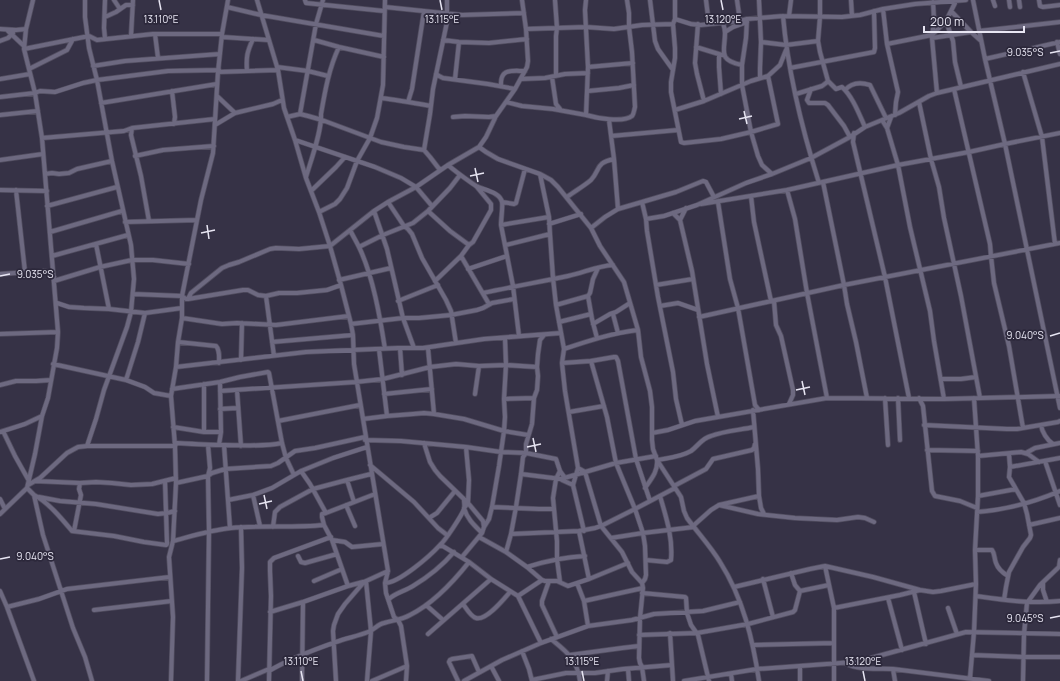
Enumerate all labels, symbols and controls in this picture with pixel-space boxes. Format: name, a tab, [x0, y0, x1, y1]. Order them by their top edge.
scale bar	[924, 8, 1024, 34]
text: 13.110°E	[144, 12, 179, 26]
text: 13.115°E	[425, 12, 460, 26]
text: 13.120°E	[705, 12, 742, 26]
text: 200 m	[930, 13, 964, 30]
text: 9.035°S	[1007, 45, 1043, 59]
text: 9.035°S	[17, 267, 53, 281]
text: 9.040°S	[1006, 328, 1044, 342]
text: 9.040°S	[16, 549, 54, 563]
text: 9.045°S	[1007, 611, 1043, 625]
text: 13.110°E	[284, 654, 319, 668]
text: 13.115°E	[565, 654, 600, 668]
text: 13.120°E	[845, 654, 882, 668]

